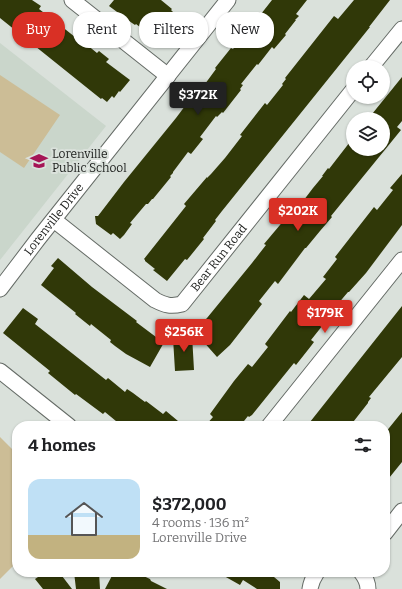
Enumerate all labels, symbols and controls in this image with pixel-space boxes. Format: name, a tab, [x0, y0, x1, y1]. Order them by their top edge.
chip: Buy	[12, 12, 65, 48]
chip: Rent	[73, 12, 131, 48]
chip: Filters	[139, 12, 208, 48]
chip: New	[216, 12, 274, 48]
map controls	[346, 60, 390, 156]
button: locate	[346, 60, 390, 104]
pin: $372K	[170, 82, 226, 116]
text: $372K	[179, 87, 217, 102]
button: layers	[346, 112, 390, 156]
place label: Lorenville Public School	[52, 147, 127, 175]
school or university icon: Lorenville Public School	[29, 151, 49, 171]
street label: Lorenville Drive	[21, 181, 86, 258]
pin: $202K	[270, 198, 326, 232]
text: $202K	[278, 203, 318, 218]
street label: Bear Run Road	[188, 222, 250, 294]
pin: $179K	[297, 300, 353, 334]
text: $179K	[306, 305, 344, 320]
pin: $256K	[156, 319, 212, 353]
text: $256K	[164, 324, 204, 339]
icon: filters	[352, 434, 374, 456]
text: 4 homes	[28, 435, 96, 456]
text: $372,000	[152, 494, 227, 515]
icon: home	[60, 495, 108, 543]
text: 4 rooms · 136 m²	[152, 515, 249, 530]
text: Lorenville Drive	[152, 530, 247, 545]

